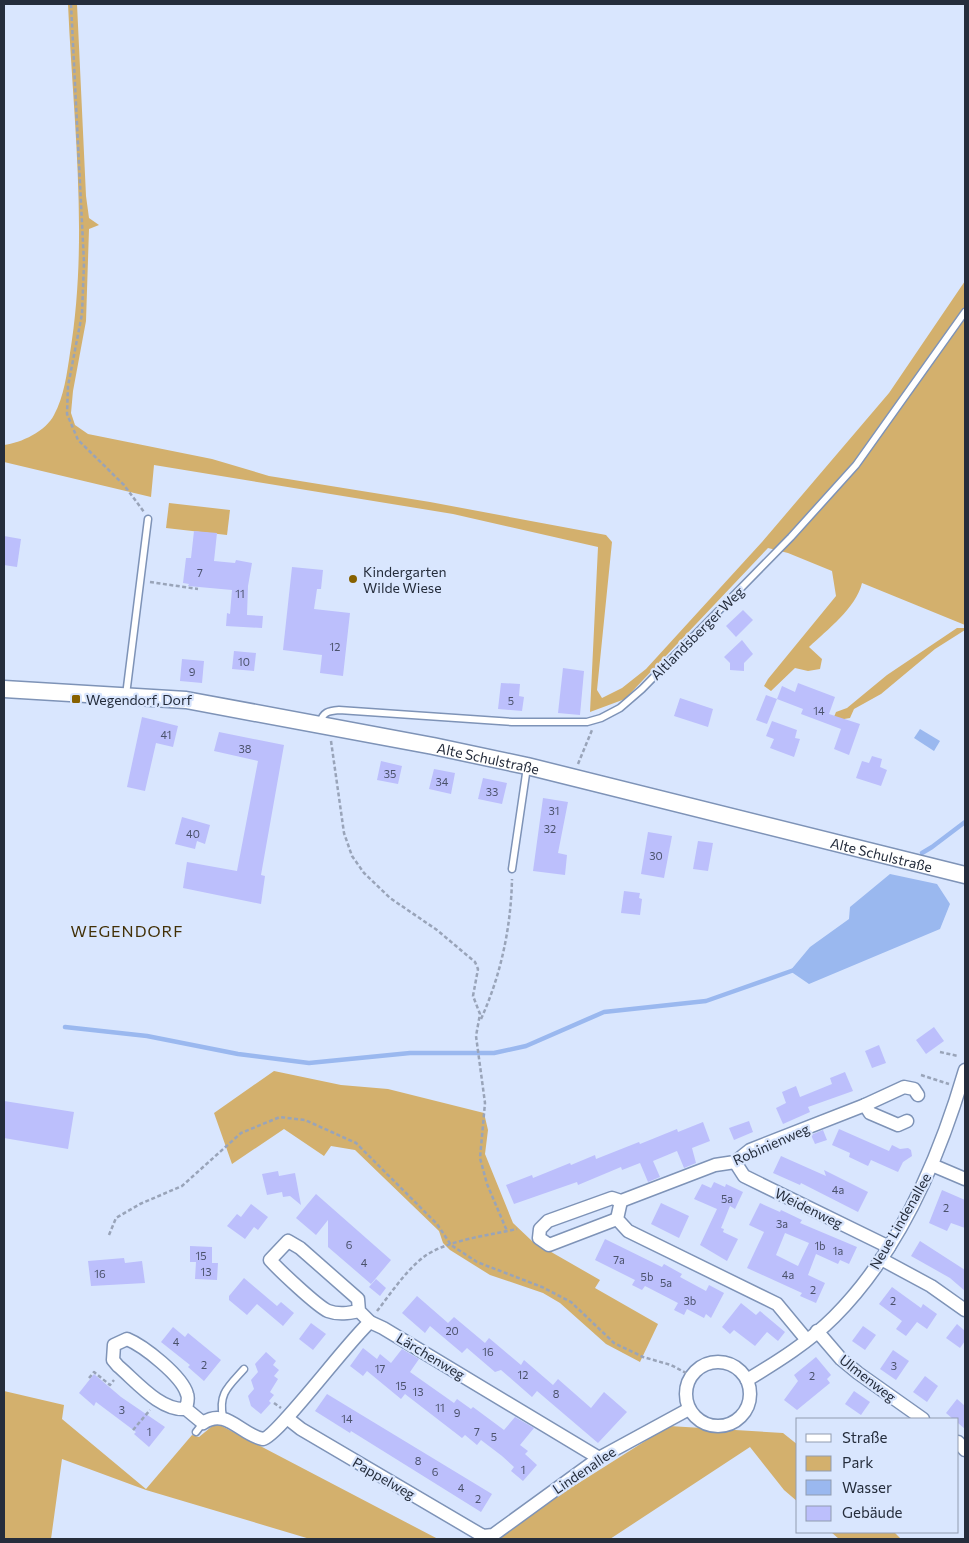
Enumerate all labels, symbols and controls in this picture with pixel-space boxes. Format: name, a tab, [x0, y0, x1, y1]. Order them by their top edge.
place label: Kindergarten Wilde Wiese	[363, 563, 447, 596]
house number: 7	[197, 566, 203, 579]
marker: Kindergarten Wilde Wiese	[347, 573, 359, 585]
street label: Altlandsberger Weg	[647, 583, 747, 683]
house number: 11	[235, 587, 245, 600]
house number: 12	[330, 640, 340, 653]
house number: 10	[238, 655, 250, 668]
house number: 9	[189, 665, 196, 678]
place label: Wegendorf, Dorf	[86, 691, 193, 708]
marker: Wegendorf, Dorf	[70, 693, 82, 705]
house number: 5	[508, 694, 514, 707]
house number: 14	[813, 704, 825, 717]
house number: 41	[161, 728, 171, 741]
street label: Alte Schulstraße	[435, 739, 541, 777]
house number: 38	[239, 742, 252, 755]
house number: 35	[384, 767, 396, 780]
house number: 34	[436, 775, 449, 788]
house number: 33	[486, 785, 498, 798]
house number: 31	[549, 804, 559, 817]
house number: 32	[544, 822, 556, 835]
house number: 40	[186, 827, 200, 840]
street label: Alte Schulstraße	[829, 833, 934, 875]
house number: 30	[649, 849, 663, 862]
district label: WEGENDORF	[71, 921, 183, 940]
street label: Robinienweg	[730, 1119, 812, 1168]
street label: Neue Lindenallee	[866, 1170, 934, 1272]
house number: 4a	[832, 1183, 844, 1196]
street label: Weidenweg	[772, 1184, 846, 1232]
house number: 5a	[721, 1192, 733, 1205]
house number: 2	[943, 1201, 949, 1214]
house number: 3a	[776, 1217, 788, 1230]
house number: 6	[346, 1238, 353, 1251]
house number: 1b	[814, 1239, 826, 1252]
house number: 1a	[833, 1244, 843, 1257]
house number: 15	[195, 1249, 207, 1262]
house number: 7a	[613, 1253, 625, 1266]
house number: 4	[361, 1256, 368, 1269]
house number: 13	[201, 1265, 211, 1278]
house number: 16	[94, 1267, 106, 1280]
house number: 4a	[782, 1268, 794, 1281]
house number: 5b	[641, 1270, 653, 1283]
house number: 5a	[660, 1276, 672, 1289]
house number: 2	[810, 1283, 816, 1296]
house number: 3b	[684, 1294, 696, 1307]
house number: 2	[890, 1294, 896, 1307]
house number: 20	[445, 1324, 459, 1337]
street label: Lärchenweg	[394, 1329, 469, 1383]
house number: 4	[173, 1335, 180, 1348]
house number: 16	[482, 1345, 494, 1358]
street label: Ulmenweg	[836, 1351, 900, 1406]
house number: 2	[201, 1358, 207, 1371]
house number: 3	[891, 1359, 897, 1372]
house number: 17	[375, 1362, 385, 1375]
house number: 12	[518, 1368, 528, 1381]
house number: 2	[809, 1369, 815, 1382]
house number: 15	[395, 1379, 407, 1392]
house number: 13	[413, 1385, 423, 1398]
house number: 8	[553, 1387, 560, 1400]
house number: 11	[435, 1401, 445, 1414]
house number: 3	[119, 1403, 125, 1416]
house number: 9	[454, 1406, 461, 1419]
house number: 14	[341, 1412, 353, 1425]
legend	[796, 1418, 959, 1533]
house number: 1	[147, 1425, 151, 1438]
house number: 7	[474, 1425, 480, 1438]
text: Straße	[842, 1428, 888, 1446]
house number: 5	[491, 1430, 497, 1443]
street label: Lindenallee	[549, 1443, 619, 1497]
street label: Pappelweg	[350, 1453, 419, 1503]
text: Park	[842, 1453, 873, 1471]
house number: 8	[415, 1454, 422, 1467]
house number: 1	[521, 1463, 525, 1476]
house number: 6	[432, 1465, 439, 1478]
text: Wasser	[842, 1478, 892, 1496]
house number: 4	[458, 1481, 465, 1494]
house number: 2	[475, 1492, 481, 1505]
text: Gebäude	[842, 1503, 903, 1521]

